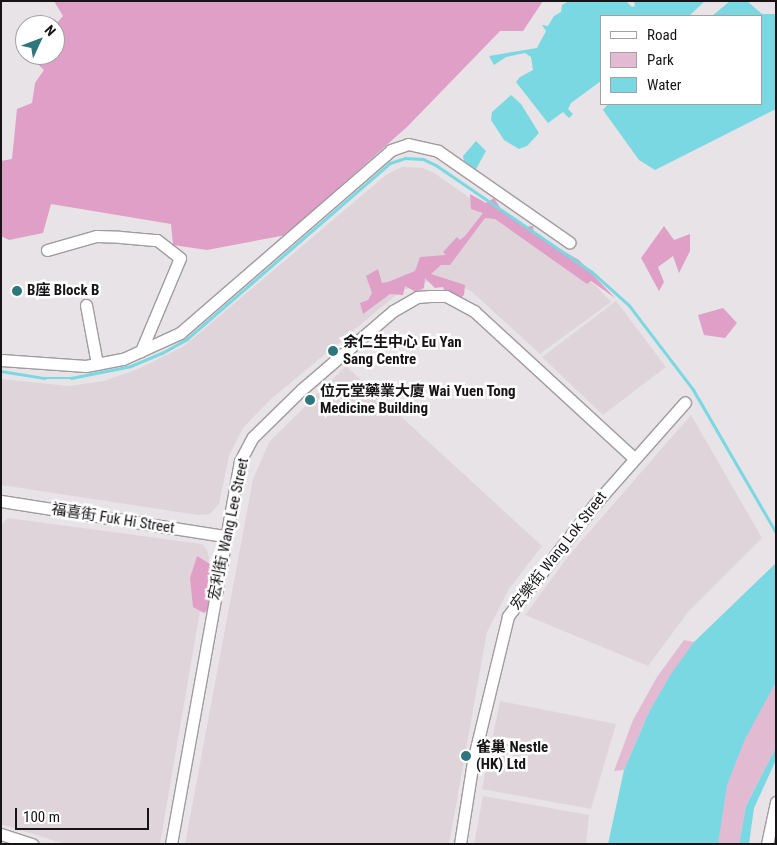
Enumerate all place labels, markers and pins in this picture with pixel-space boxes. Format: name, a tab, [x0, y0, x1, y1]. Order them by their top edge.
place label: B座 Block B	[27, 282, 99, 300]
marker: B座 Block B	[11, 285, 23, 297]
place label: 余仁生中心 Eu Yan Sang Centre	[343, 333, 462, 368]
marker: 余仁生中心 Eu Yan Sang Centre	[327, 345, 339, 357]
place label: 位元堂藥業大廈 Wai Yuen Tong Medicine Building	[320, 382, 516, 417]
marker: 位元堂藥業大廈 Wai Yuen Tong Medicine Building	[304, 394, 316, 406]
place label: 雀巢 Nestle (HK) Ltd	[476, 738, 548, 773]
marker: 雀巢 Nestle (HK) Ltd	[460, 750, 472, 762]

